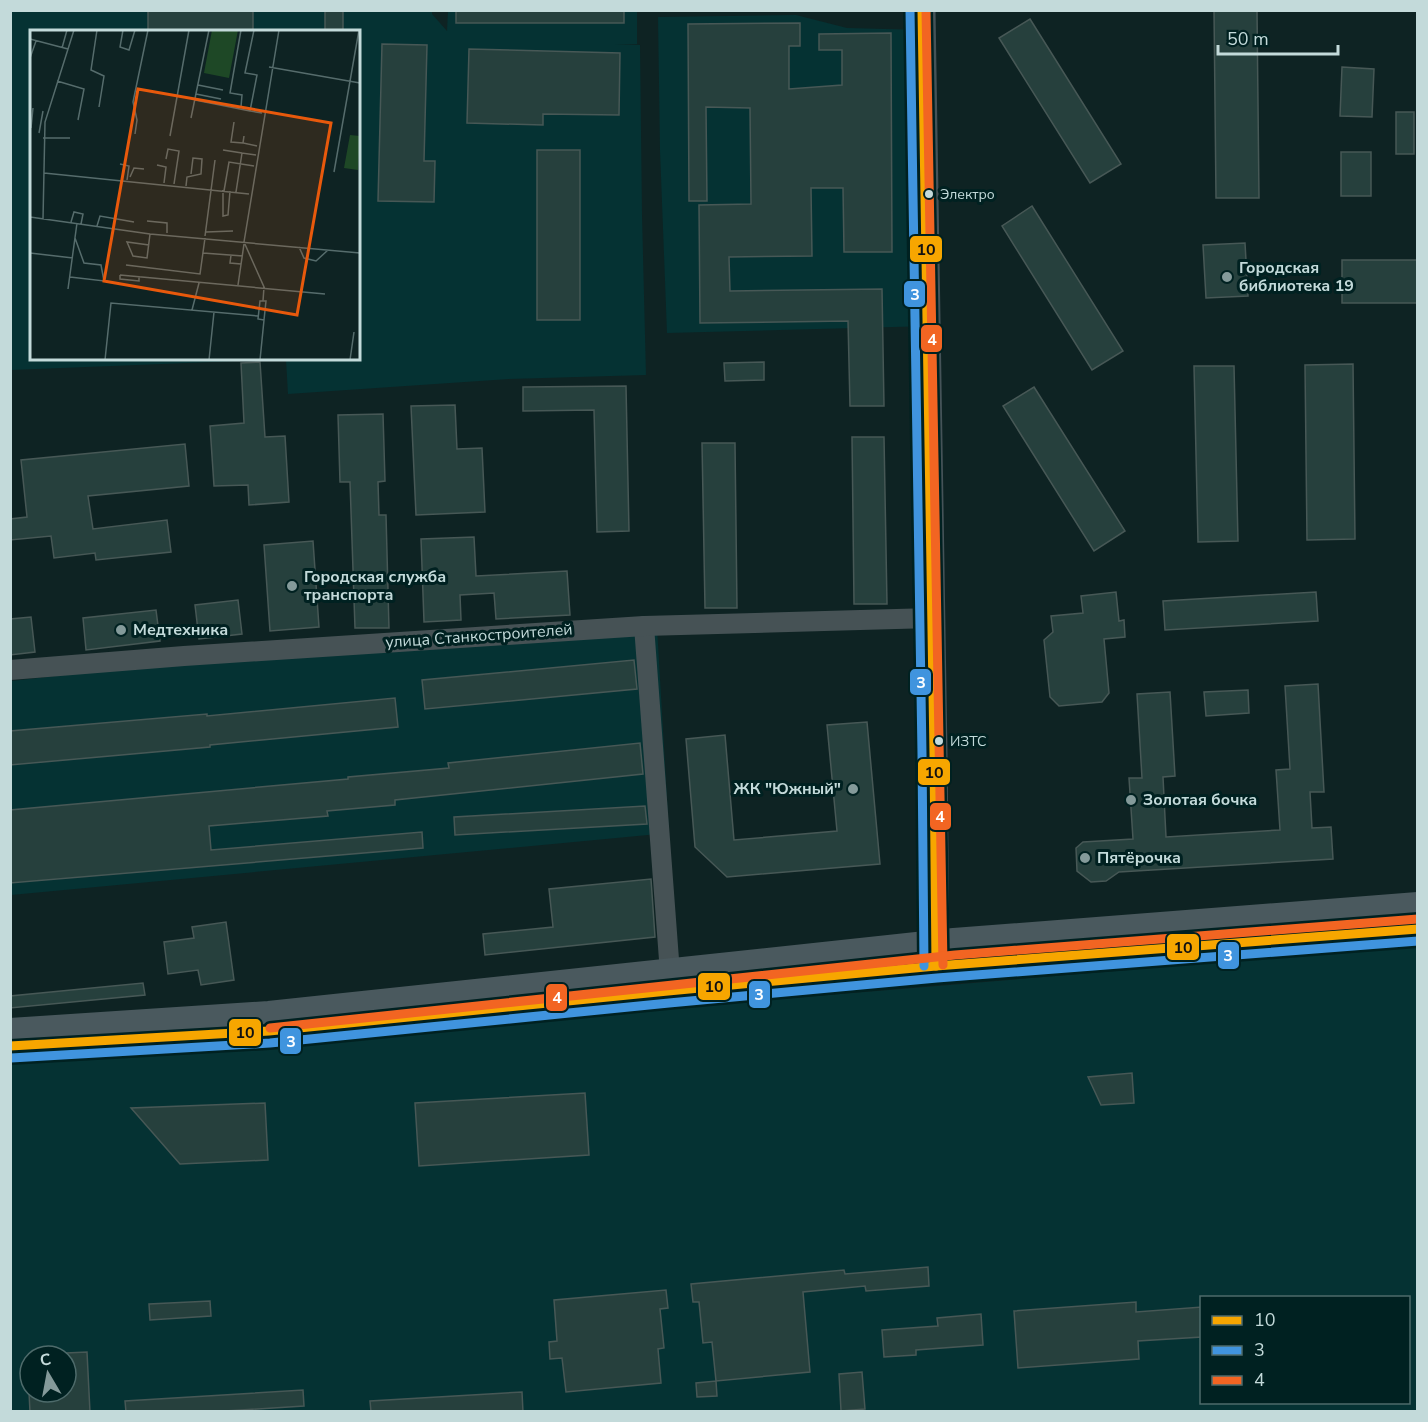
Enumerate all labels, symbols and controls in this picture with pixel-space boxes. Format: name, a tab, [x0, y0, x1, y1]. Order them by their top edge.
scale bar	[1218, 18, 1338, 56]
text: 50 m	[1227, 27, 1269, 51]
inset map	[30, 30, 360, 360]
place label: Электро	[940, 185, 995, 204]
marker: Электро	[923, 188, 935, 200]
line badge: 10	[909, 235, 943, 263]
text: 10	[916, 239, 936, 261]
place label: Городская библиотека 19	[1239, 257, 1354, 297]
marker: Городская библиотека 19	[1220, 270, 1234, 284]
line badge: 3	[903, 280, 926, 308]
text: 3	[910, 284, 920, 306]
line badge: 4	[920, 324, 943, 353]
text: 4	[927, 329, 937, 351]
place label: Городская служба транспорта	[304, 566, 446, 606]
marker: Городская служба транспорта	[285, 579, 299, 593]
street label: улица Станкостроителей	[385, 618, 573, 654]
place label: Медтехника	[133, 619, 228, 641]
marker: Медтехника	[114, 623, 128, 637]
line badge: 3	[909, 668, 932, 696]
text: 3	[916, 672, 926, 694]
place label: ИЗТС	[950, 732, 986, 751]
marker: ИЗТС	[933, 735, 945, 747]
line badge: 10	[917, 758, 951, 786]
text: 10	[924, 762, 944, 784]
place label: ЖК "Южный"	[734, 778, 841, 800]
marker: ЖК "Южный"	[846, 782, 860, 796]
place label: Золотая бочка	[1143, 789, 1257, 811]
marker: Золотая бочка	[1124, 793, 1138, 807]
line badge: 4	[929, 802, 952, 831]
text: 4	[935, 806, 945, 828]
place label: Пятёрочка	[1097, 847, 1181, 869]
marker: Пятёрочка	[1078, 851, 1092, 865]
line badge: 10	[1166, 933, 1200, 961]
text: 10	[1173, 937, 1193, 959]
line badge: 3	[1217, 941, 1240, 970]
text: 3	[1223, 945, 1233, 967]
line badge: 10	[697, 972, 731, 1001]
text: 10	[704, 976, 724, 998]
line badge: 3	[748, 980, 771, 1009]
line badge: 4	[545, 983, 568, 1012]
text: 3	[754, 984, 764, 1006]
text: 4	[552, 987, 562, 1009]
line badge: 10	[228, 1018, 262, 1047]
text: 10	[235, 1022, 255, 1044]
line badge: 3	[279, 1027, 302, 1055]
text: 3	[286, 1031, 296, 1053]
legend	[1200, 1296, 1410, 1404]
text: 10	[1254, 1308, 1276, 1332]
text: 3	[1254, 1338, 1265, 1362]
north arrow	[18, 1344, 78, 1404]
text: С	[38, 1348, 53, 1372]
text: 4	[1254, 1368, 1265, 1392]

